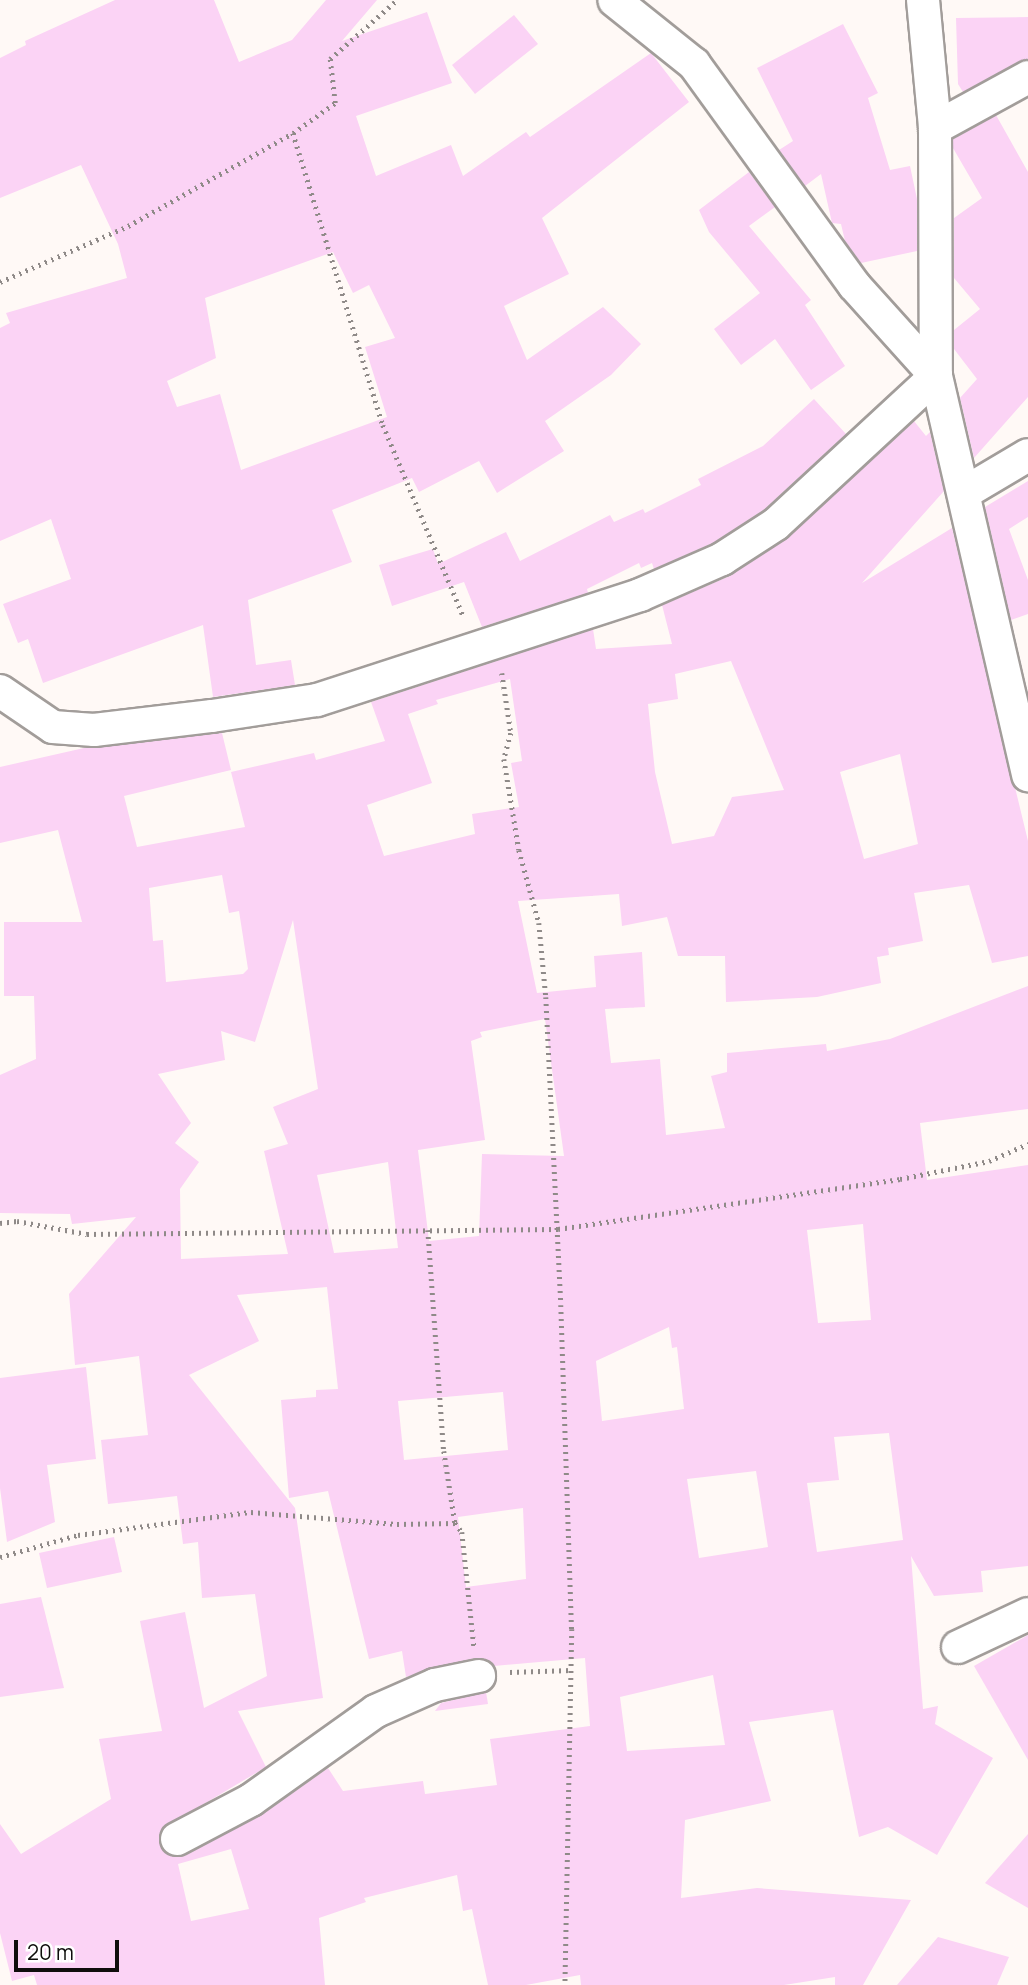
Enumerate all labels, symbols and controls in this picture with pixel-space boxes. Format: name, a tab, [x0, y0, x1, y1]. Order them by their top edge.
scale bar	[18, 1926, 122, 1970]
text: 20 m	[27, 1938, 74, 1966]

